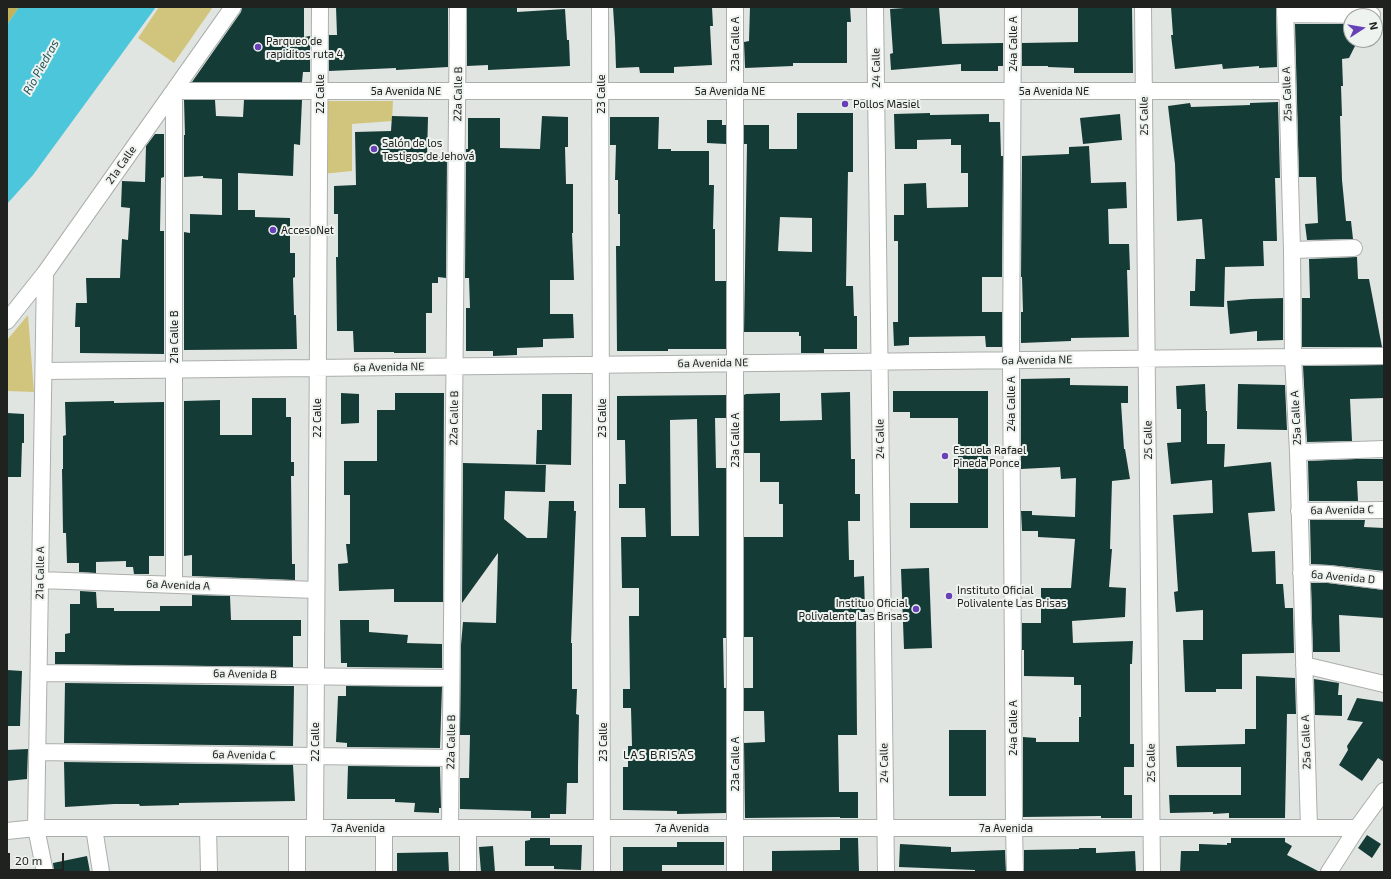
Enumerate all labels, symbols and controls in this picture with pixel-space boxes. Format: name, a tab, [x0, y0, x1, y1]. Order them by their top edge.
north arrow	[1343, 8, 1383, 48]
street label: 24a Calle A	[1006, 16, 1020, 72]
street label: 23a Calle A	[728, 17, 742, 71]
text: N	[1367, 20, 1381, 31]
place label: Parqueo de rapiditos ruta 4	[266, 34, 343, 60]
water label: Río Piedras	[20, 37, 62, 97]
marker: Parqueo de rapiditos ruta 4	[253, 42, 263, 52]
street label: 24 Calle	[869, 48, 883, 88]
street label: 22a Calle B	[451, 66, 465, 122]
street label: 25a Calle A	[1279, 66, 1295, 122]
street label: 22 Calle	[313, 74, 327, 114]
street label: 23 Calle	[594, 74, 608, 114]
street label: 5a Avenida NE	[371, 84, 441, 98]
street label: 5a Avenida NE	[695, 84, 765, 98]
street label: 5a Avenida NE	[1019, 84, 1089, 98]
street label: 25 Calle	[1137, 96, 1151, 136]
place label: Pollos Masiel	[853, 97, 920, 111]
marker: Pollos Masiel	[840, 99, 850, 109]
place label: Salón de los Testigos de Jehová	[382, 136, 475, 162]
street label: 21a Calle	[103, 143, 139, 187]
marker: Salón de los Testigos de Jehová	[369, 144, 379, 154]
place label: AccesoNet	[281, 223, 334, 237]
marker: AccesoNet	[268, 225, 278, 235]
street label: 21a Calle B	[167, 310, 181, 364]
street label: 6a Avenida NE	[1001, 353, 1073, 367]
street label: 6a Avenida NE	[677, 356, 749, 370]
street label: 6a Avenida NE	[353, 360, 425, 374]
street label: 24a Calle A	[1004, 376, 1018, 432]
street label: 22a Calle B	[447, 390, 461, 446]
street label: 25a Calle A	[1288, 390, 1304, 446]
street label: 22 Calle	[310, 398, 324, 438]
street label: 23 Calle	[595, 398, 609, 438]
street label: 23a Calle A	[728, 413, 742, 467]
street label: 24 Calle	[873, 419, 887, 459]
street label: 25 Calle	[1141, 420, 1155, 460]
place label: Escuela Rafael Pineda Ponce	[953, 443, 1026, 469]
marker: Escuela Rafael Pineda Ponce	[940, 451, 950, 461]
street label: 6a Avenida C	[1310, 503, 1374, 517]
street label: 21a Calle A	[33, 546, 47, 600]
street label: 6a Avenida D	[1310, 568, 1376, 586]
street label: 6a Avenida A	[146, 577, 210, 593]
place label: Instituto Oficial Polivalente Las Brisas	[957, 583, 1067, 609]
marker: Instituto Oficial Polivalente Las Brisas	[944, 591, 954, 601]
place label: Instituo Oficial Polivalente Las Brisas	[798, 596, 908, 622]
marker: Instituo Oficial Polivalente Las Brisas	[911, 604, 921, 614]
street label: 6a Avenida B	[213, 667, 277, 681]
street label: 24a Calle A	[1006, 700, 1020, 756]
street label: 22a Calle B	[444, 714, 458, 770]
street label: 25a Calle A	[1298, 714, 1314, 770]
street label: 22 Calle	[308, 722, 322, 762]
street label: 23 Calle	[596, 722, 610, 762]
street label: 23a Calle A	[728, 737, 742, 791]
street label: 24 Calle	[877, 743, 891, 783]
street label: 25 Calle	[1144, 743, 1158, 783]
street label: 6a Avenida C	[212, 748, 276, 762]
district label: LAS BRISAS	[623, 748, 695, 762]
street label: 7a Avenida	[331, 821, 385, 835]
street label: 7a Avenida	[655, 821, 709, 835]
street label: 7a Avenida	[979, 821, 1033, 835]
scale bar	[10, 845, 66, 871]
text: 20 m	[15, 853, 42, 867]

